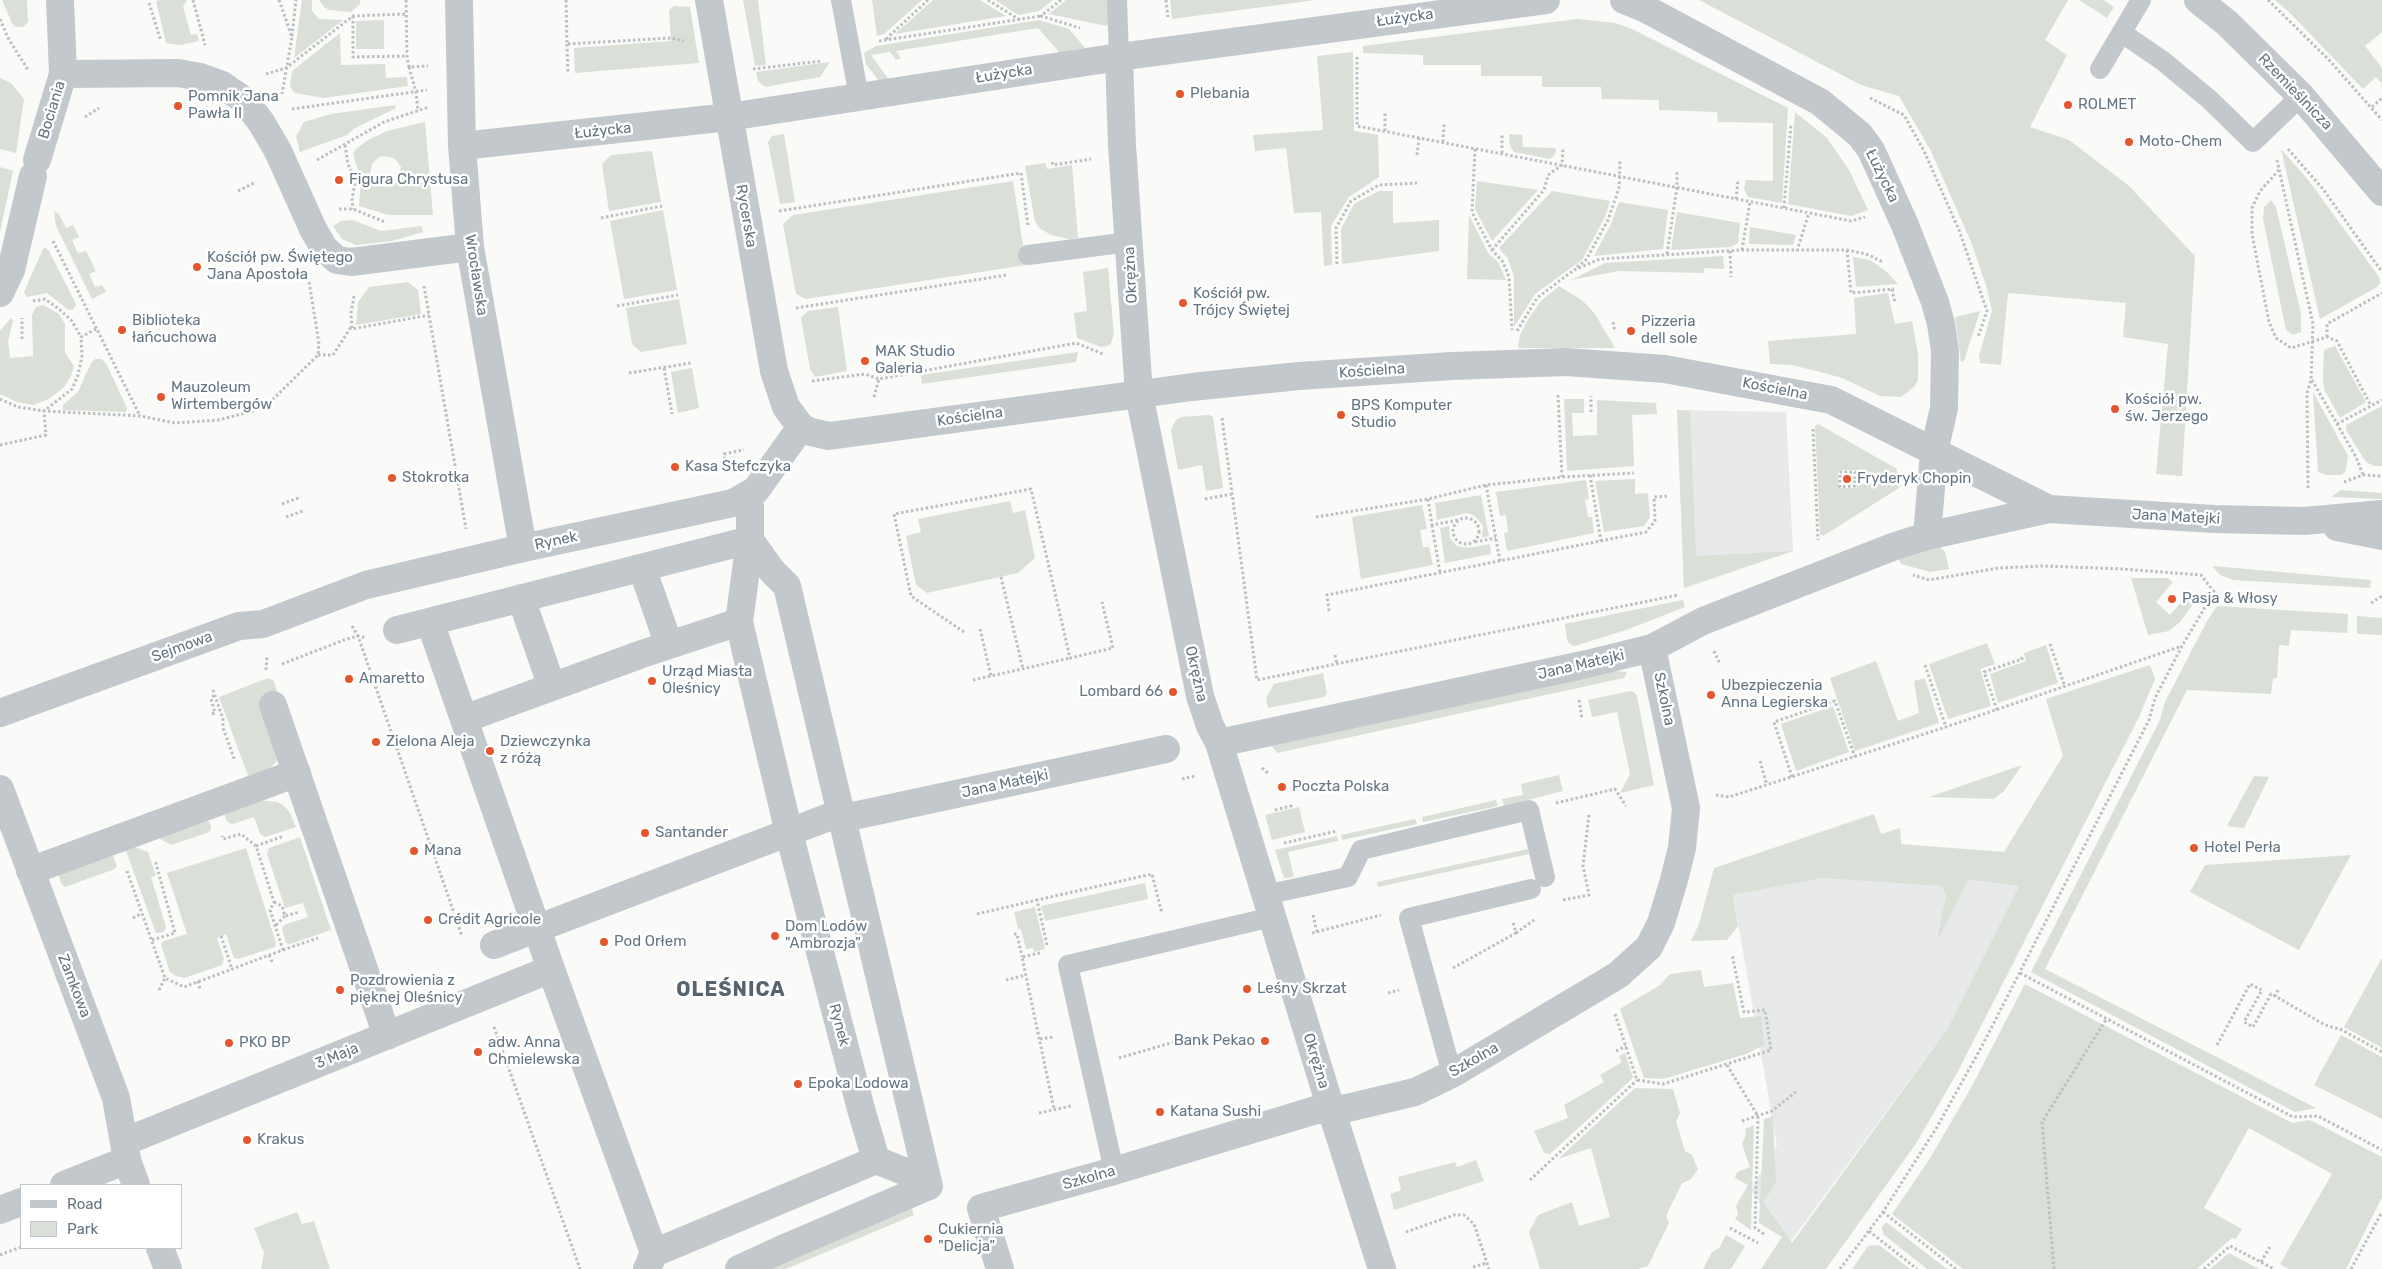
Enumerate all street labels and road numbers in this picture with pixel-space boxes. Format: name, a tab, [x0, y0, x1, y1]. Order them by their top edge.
street label: Łużycka	[1375, 5, 1435, 31]
street label: Rzemieślnicza	[2254, 50, 2336, 134]
street label: Łużycka	[974, 61, 1034, 87]
street label: Bociania	[35, 79, 69, 141]
street label: Łużycka	[574, 119, 632, 143]
street label: Łużycka	[1861, 146, 1903, 206]
street label: Rycerska	[732, 183, 760, 249]
street label: Wrocławska	[461, 233, 491, 317]
street label: Okrężna	[1121, 246, 1141, 304]
street label: Kościelna	[1338, 360, 1406, 382]
street label: Kościelna	[1741, 374, 1809, 404]
street label: Kościelna	[936, 403, 1004, 431]
street label: Jana Matejki	[2131, 506, 2221, 528]
street label: Rynek	[533, 528, 579, 554]
street label: Sejmowa	[149, 628, 215, 666]
street label: Okrężna	[1181, 644, 1211, 704]
street label: Jana Matejki	[1536, 646, 1626, 684]
street label: Szkolna	[1650, 671, 1678, 727]
street label: Jana Matejki	[960, 766, 1050, 802]
street label: Zamkowa	[54, 952, 94, 1020]
street label: Rynek	[825, 1002, 853, 1048]
street label: Okrężna	[1299, 1031, 1333, 1091]
street label: 3 Maja	[313, 1039, 361, 1073]
street label: Szkolna	[1446, 1039, 1502, 1081]
street label: Szkolna	[1061, 1162, 1117, 1194]

